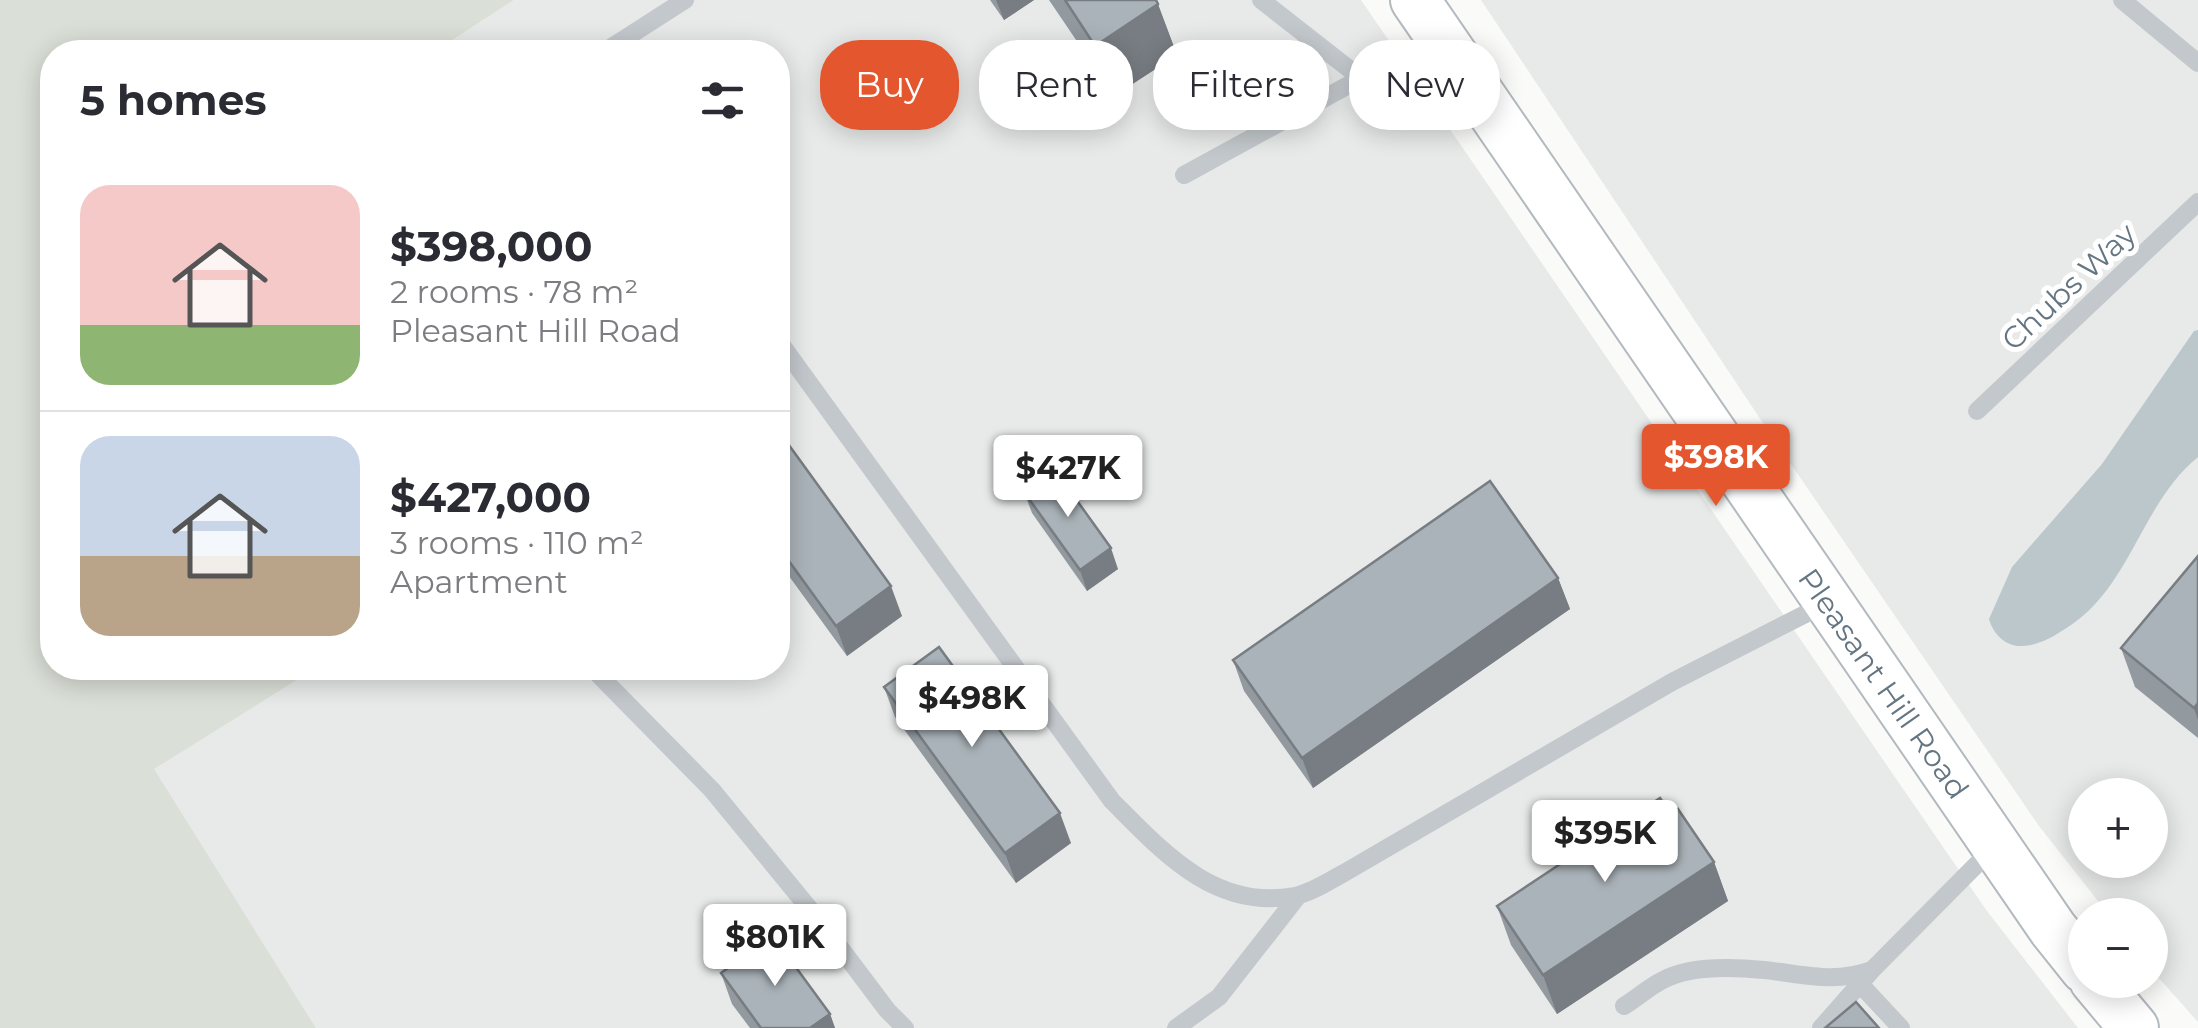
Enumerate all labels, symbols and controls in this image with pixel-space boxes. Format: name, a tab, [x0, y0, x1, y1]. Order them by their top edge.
chip: Buy	[820, 40, 959, 130]
chip: Rent	[979, 40, 1133, 130]
chip: Filters	[1153, 40, 1329, 130]
chip: New	[1349, 40, 1500, 130]
icon: filters	[695, 73, 750, 128]
text: 5 homes	[80, 74, 267, 126]
street label: Chubs Way	[1994, 215, 2144, 358]
text: $398,000	[390, 220, 592, 272]
icon: home	[160, 225, 280, 345]
text: 2 rooms · 78 m²	[390, 272, 638, 311]
text: Pleasant Hill Road	[390, 311, 681, 350]
pin: $398K	[1646, 424, 1786, 509]
pin: $427K	[998, 435, 1138, 520]
text: $398K	[1664, 437, 1768, 476]
text: $427K	[1015, 448, 1121, 487]
text: $427,000	[390, 471, 591, 523]
icon: home	[160, 476, 280, 596]
text: 3 rooms · 110 m²	[390, 523, 644, 562]
street label: Pleasant Hill Road	[1790, 561, 1977, 806]
text: Apartment	[390, 562, 568, 601]
pin: $498K	[902, 665, 1042, 750]
text: $498K	[918, 678, 1026, 717]
map controls	[2068, 778, 2168, 998]
button: +	[2068, 778, 2168, 878]
pin: $395K	[1535, 800, 1675, 885]
text: $395K	[1554, 813, 1656, 852]
button: −	[2068, 898, 2168, 998]
pin: $801K	[705, 904, 845, 989]
text: $801K	[725, 917, 825, 956]

